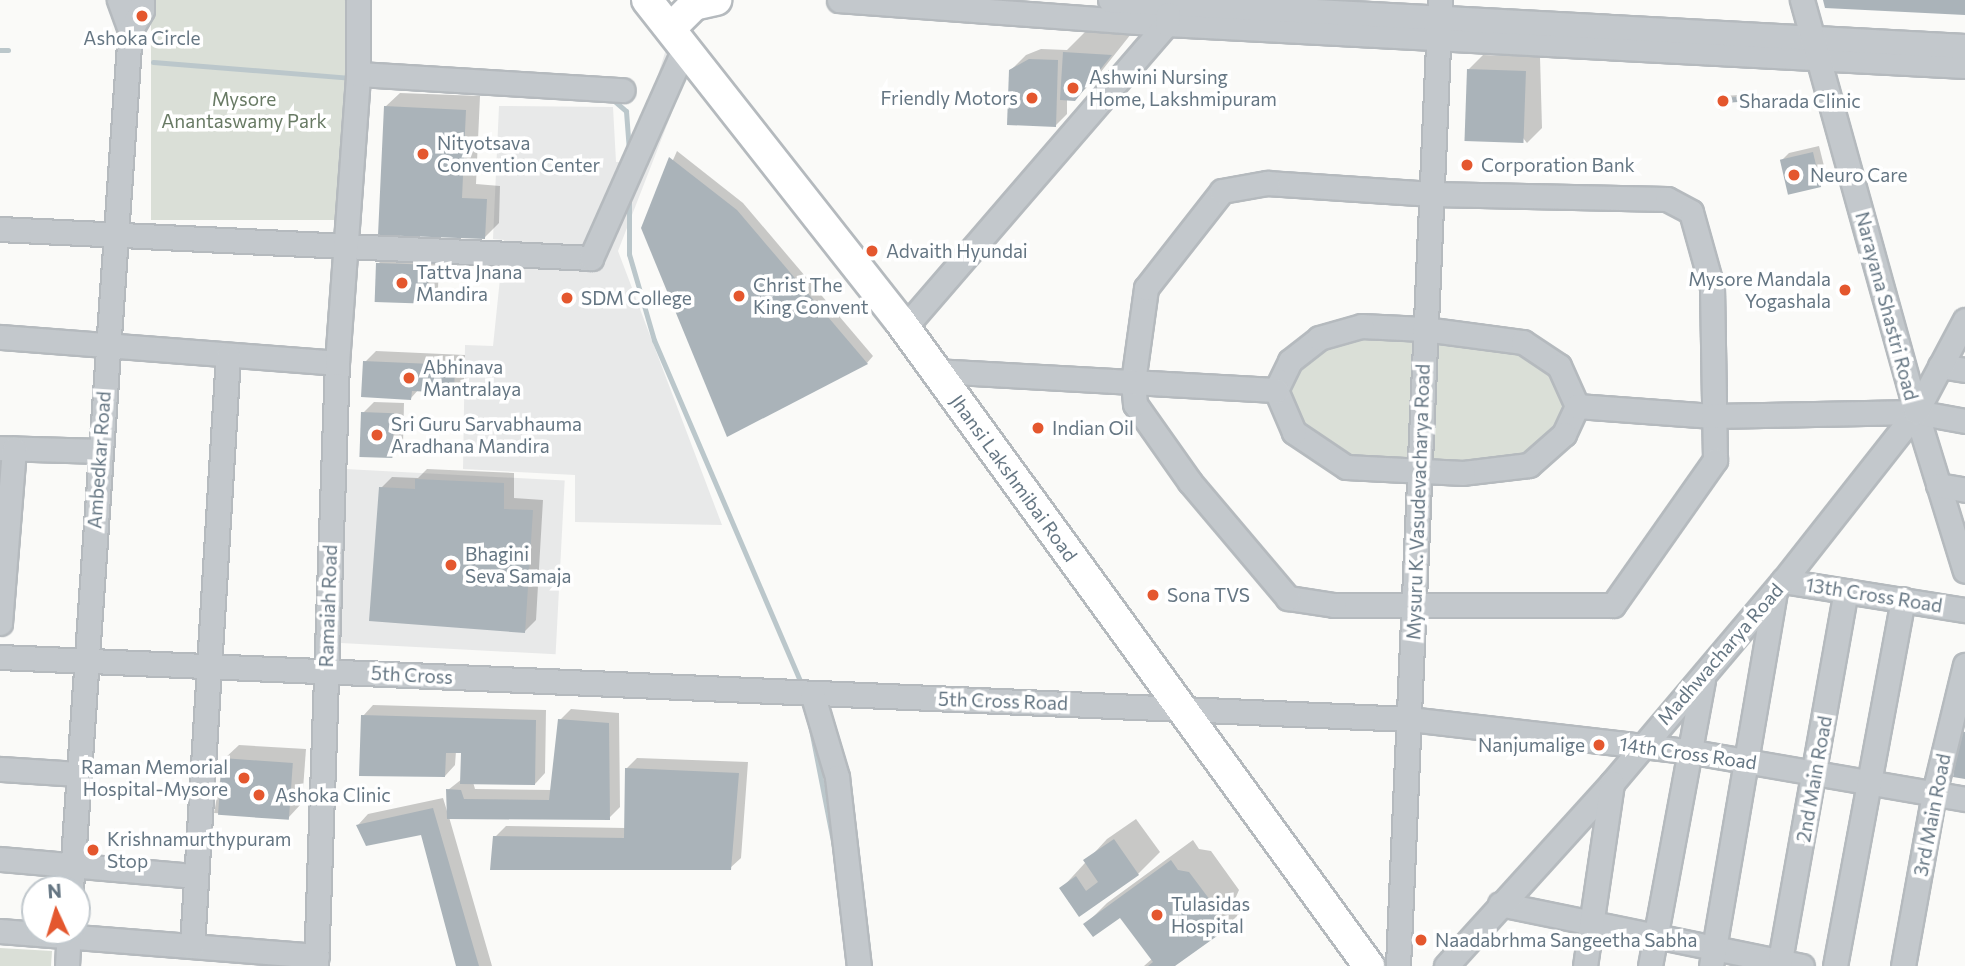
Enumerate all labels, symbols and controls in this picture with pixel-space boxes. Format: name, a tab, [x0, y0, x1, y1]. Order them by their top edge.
marker: Ashoka Circle	[134, 8, 150, 24]
place label: Ashoka Circle	[83, 27, 201, 49]
place label: Ashwini Nursing Home, Lakshmipuram	[1089, 66, 1277, 110]
marker: Ashwini Nursing Home, Lakshmipuram	[1063, 78, 1083, 98]
place label: Friendly Motors	[880, 87, 1018, 109]
park label: Mysore Anantaswamy Park	[161, 88, 327, 132]
marker: Friendly Motors	[1024, 90, 1040, 106]
place label: Sharada Clinic	[1739, 90, 1861, 112]
marker: Sharada Clinic	[1713, 91, 1733, 111]
place label: Nityotsava Convention Center	[437, 132, 600, 176]
marker: Nityotsava Convention Center	[415, 146, 431, 162]
place label: Corporation Bank	[1481, 154, 1635, 176]
marker: Corporation Bank	[1459, 157, 1475, 173]
place label: Neuro Care	[1810, 164, 1907, 186]
marker: Neuro Care	[1784, 165, 1804, 185]
street label: Narayana Shastri Road	[1851, 209, 1923, 403]
place label: Advaith Hyundai	[886, 240, 1028, 262]
marker: Advaith Hyundai	[864, 243, 880, 259]
place label: Tattva Jnana Mandira	[416, 261, 522, 305]
place label: Mysore Mandala Yogashala	[1688, 268, 1831, 312]
place label: Christ The King Convent	[753, 274, 869, 318]
marker: Tattva Jnana Mandira	[394, 275, 410, 291]
marker: Mysore Mandala Yogashala	[1837, 282, 1853, 298]
place label: SDM College	[581, 287, 692, 309]
marker: Christ The King Convent	[731, 288, 747, 304]
marker: SDM College	[559, 290, 575, 306]
place label: Abhinava Mantralaya	[423, 356, 521, 400]
street label: Mysuru K. Vasudevacharya Road	[1402, 364, 1434, 640]
marker: Abhinava Mantralaya	[401, 370, 417, 386]
street label: Ambedkar Road	[83, 390, 115, 530]
street label: Jhansi Lakshmibai Road	[946, 390, 1082, 566]
place label: Sri Guru Sarvabhauma Aradhana Mandira	[391, 413, 582, 457]
place label: Indian Oil	[1052, 417, 1134, 439]
marker: Indian Oil	[1030, 420, 1046, 436]
marker: Sri Guru Sarvabhauma Aradhana Mandira	[369, 427, 385, 443]
place label: Bhagini Seva Samaja	[465, 543, 571, 587]
street label: Ramaiah Road	[314, 544, 342, 668]
marker: Bhagini Seva Samaja	[443, 557, 459, 573]
street label: 13th Cross Road	[1804, 573, 1944, 617]
street label: Madhwacharya Road	[1652, 579, 1788, 729]
place label: Sona TVS	[1167, 584, 1250, 606]
marker: Sona TVS	[1145, 587, 1161, 603]
street label: 5th Cross	[370, 661, 454, 689]
street label: 5th Cross Road	[938, 687, 1068, 715]
street label: 2nd Main Road	[1792, 714, 1836, 844]
street label: 14th Cross Road	[1618, 732, 1758, 774]
place label: Nanjumalige	[1478, 734, 1585, 756]
marker: Nanjumalige	[1591, 737, 1607, 753]
street label: 3rd Main Road	[1909, 752, 1955, 878]
place label: Raman Memorial Hospital-Mysore	[81, 756, 228, 800]
marker: Raman Memorial Hospital-Mysore	[234, 768, 254, 788]
place label: Ashoka Clinic	[275, 784, 391, 806]
marker: Ashoka Clinic	[249, 785, 269, 805]
place label: Krishnamurthypuram Stop	[107, 828, 291, 872]
marker: Krishnamurthypuram Stop	[85, 842, 101, 858]
north arrow	[21, 875, 91, 945]
text: N	[47, 879, 63, 903]
place label: Tulasidas Hospital	[1171, 893, 1250, 937]
marker: Tulasidas Hospital	[1149, 907, 1165, 923]
place label: Naadabrhma Sangeetha Sabha	[1435, 929, 1697, 951]
marker: Naadabrhma Sangeetha Sabha	[1413, 932, 1429, 948]

